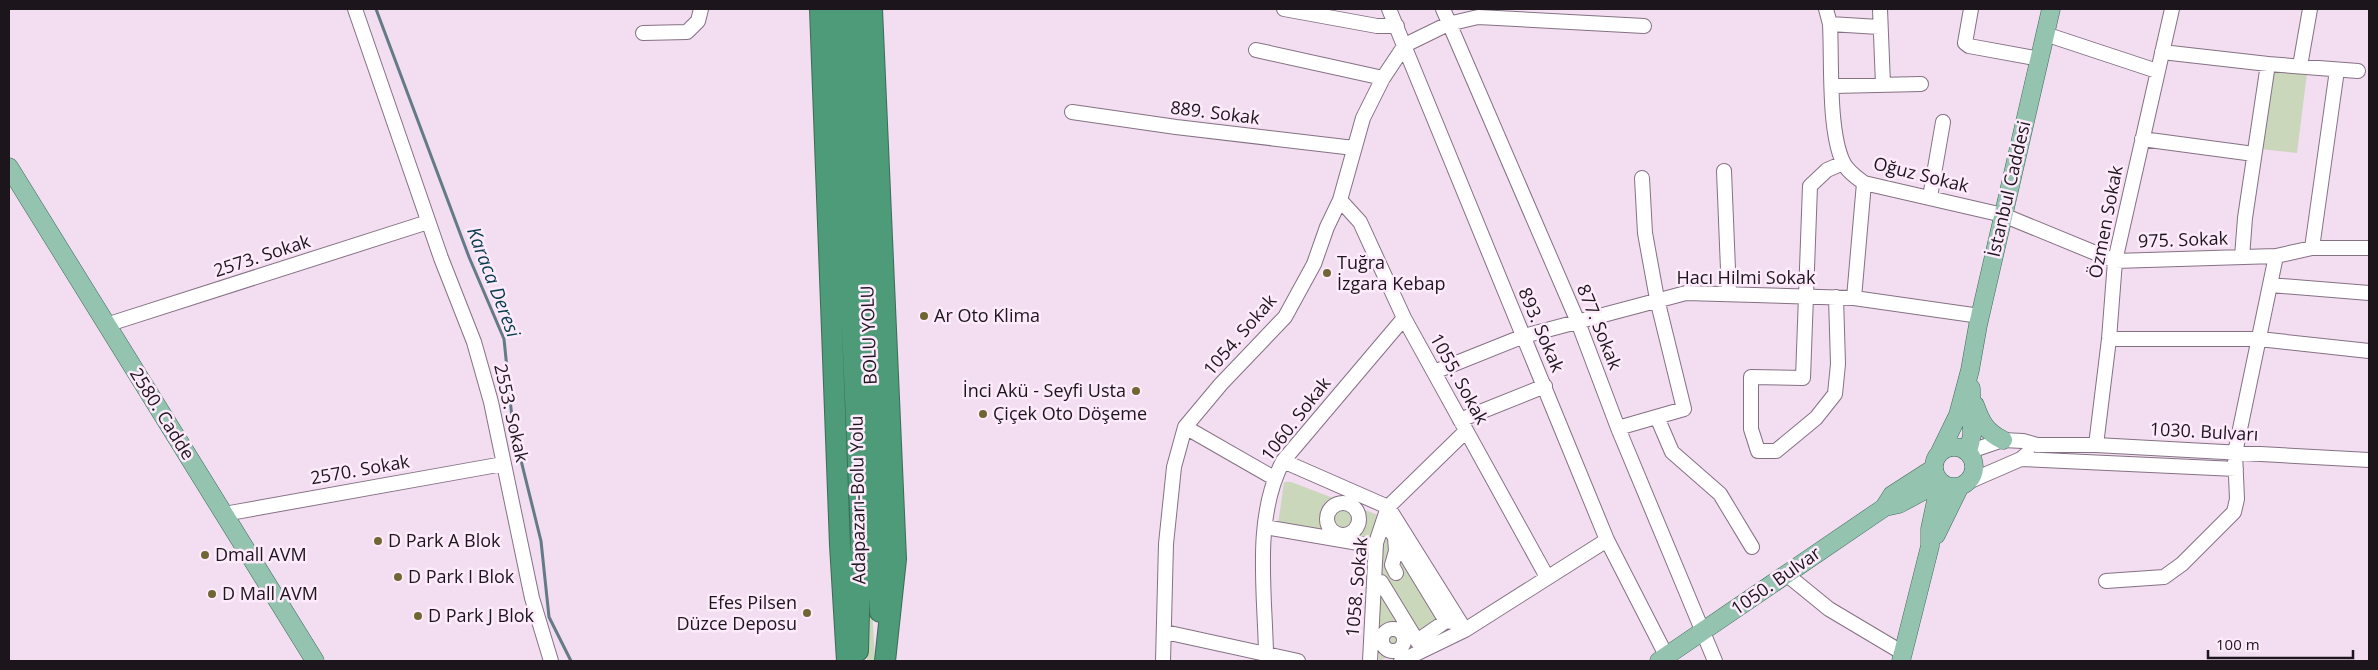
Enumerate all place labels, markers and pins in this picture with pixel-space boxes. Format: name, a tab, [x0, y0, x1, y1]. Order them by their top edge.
place label: Tuğra İzgara Kebap	[1337, 250, 1445, 295]
marker: Tuğra İzgara Kebap	[1321, 267, 1333, 279]
place label: Ar Oto Klima	[934, 303, 1040, 327]
marker: Ar Oto Klima	[918, 310, 930, 322]
place label: İnci Akü - Seyfi Usta	[963, 378, 1126, 402]
marker: İnci Akü - Seyfi Usta	[1130, 385, 1142, 397]
place label: Çiçek Oto Döşeme	[993, 401, 1147, 425]
marker: Çiçek Oto Döşeme	[977, 408, 989, 420]
place label: D Park A Blok	[388, 528, 501, 552]
marker: D Park A Blok	[372, 535, 384, 547]
place label: Dmall AVM	[215, 542, 307, 566]
marker: Dmall AVM	[199, 549, 211, 561]
place label: D Park I Blok	[408, 564, 515, 588]
marker: D Park I Blok	[392, 571, 404, 583]
place label: D Mall AVM	[222, 581, 318, 605]
marker: D Mall AVM	[206, 588, 218, 600]
place label: Efes Pilsen Düzce Deposu	[676, 590, 797, 635]
place label: D Park J Blok	[428, 603, 535, 627]
marker: Efes Pilsen Düzce Deposu	[801, 607, 813, 619]
marker: D Park J Blok	[412, 610, 424, 622]

